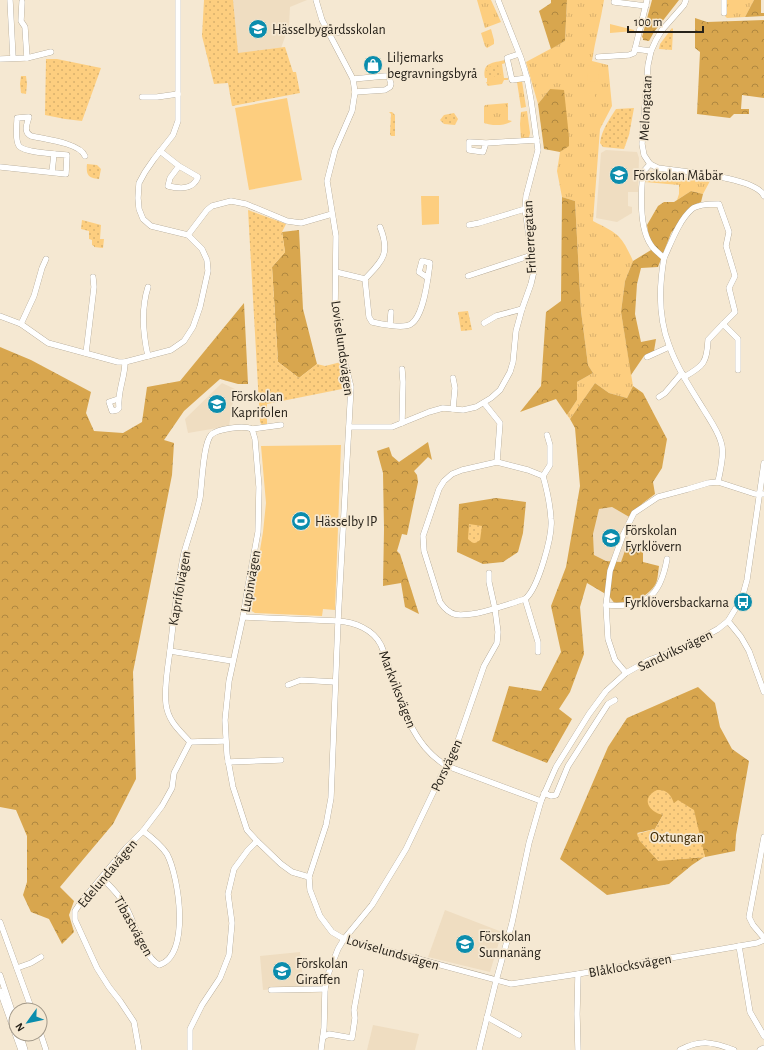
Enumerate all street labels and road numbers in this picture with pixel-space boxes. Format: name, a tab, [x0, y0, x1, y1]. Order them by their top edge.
street label: Melongatan	[637, 75, 655, 141]
street label: Friherregatan	[521, 200, 539, 274]
street label: Loviselundsvägen	[328, 300, 356, 397]
street label: Lupinvägen	[239, 549, 263, 613]
street label: Kaprifolvägen	[167, 550, 193, 627]
street label: Sandviksvägen	[636, 628, 715, 674]
street label: Markviksvägen	[376, 649, 418, 730]
street label: Porsvägen	[429, 737, 465, 794]
street label: Edelundavägen	[75, 837, 140, 910]
street label: Tibastvägen	[111, 894, 155, 959]
street label: Loviselundsvägen	[345, 933, 441, 973]
street label: Blåklocksvägen	[588, 952, 673, 980]

